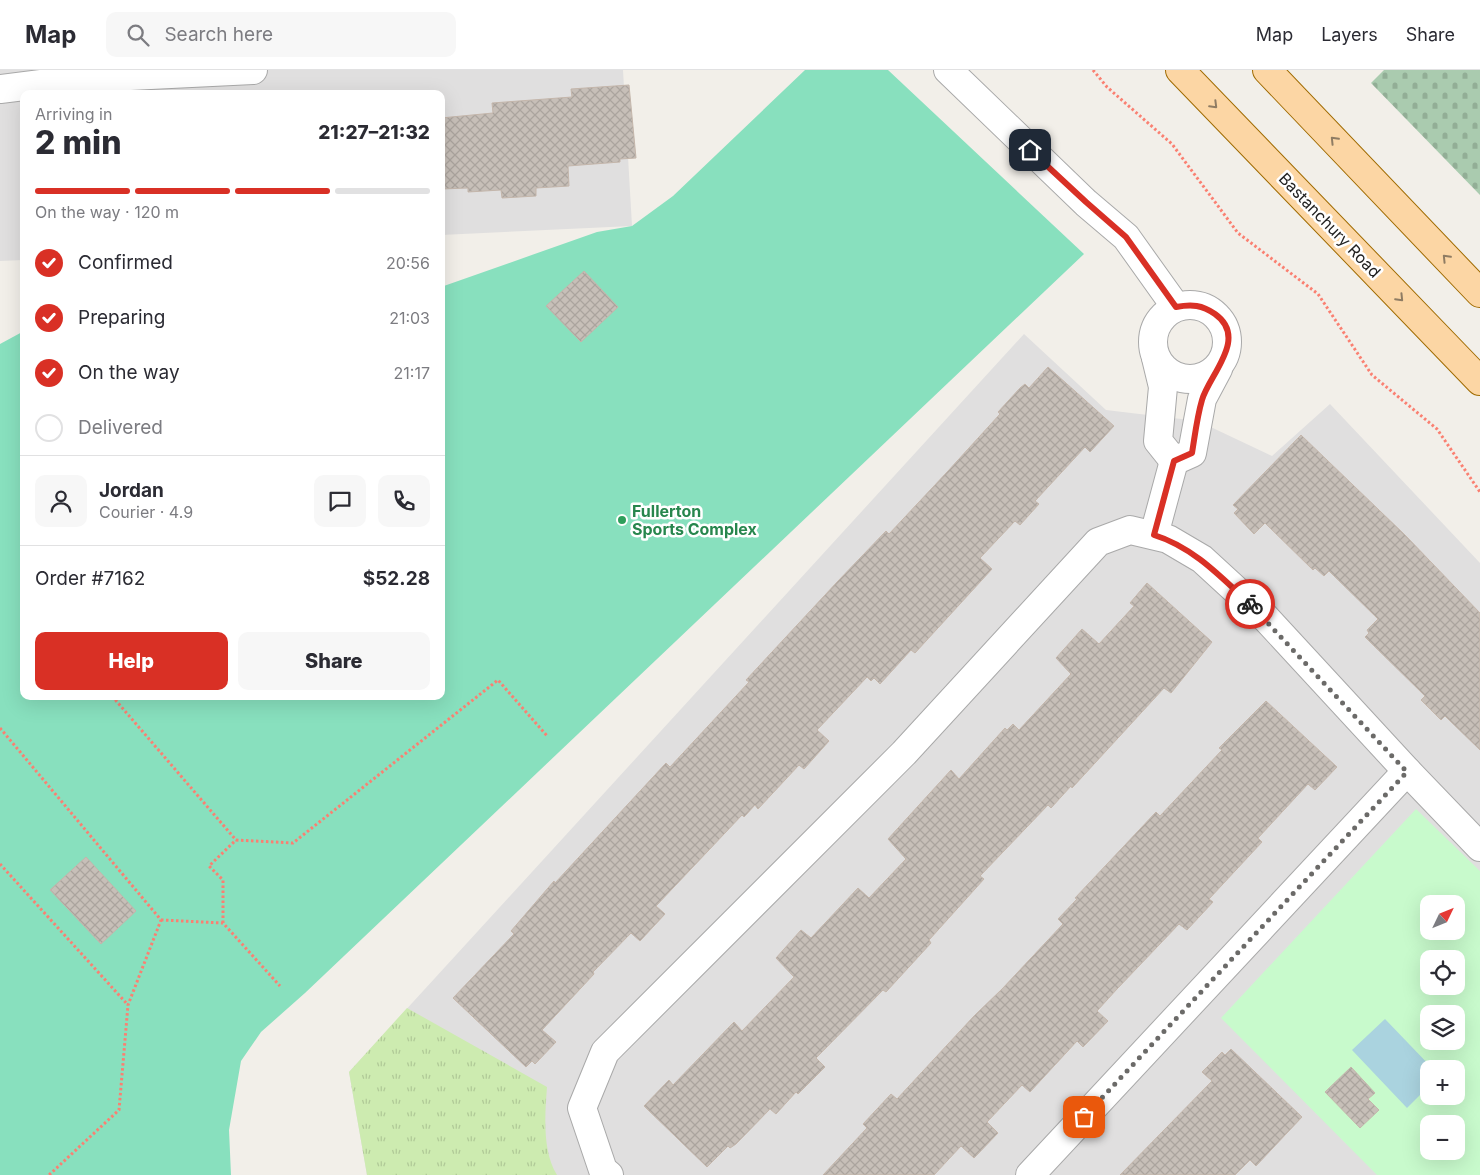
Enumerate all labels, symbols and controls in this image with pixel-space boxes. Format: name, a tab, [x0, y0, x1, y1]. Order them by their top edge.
search box	[106, 12, 456, 57]
text: Map	[25, 20, 76, 49]
icon: search	[124, 21, 152, 49]
text: Search here	[164, 23, 273, 46]
text: Map	[1256, 24, 1293, 45]
text: Layers	[1321, 24, 1378, 45]
text: Share	[1406, 24, 1455, 45]
one-way arrow	[1209, 99, 1218, 108]
text: Arriving in	[35, 104, 112, 124]
text: 21:27–21:32	[318, 121, 430, 144]
text: 2 min	[35, 123, 121, 162]
pin	[1009, 129, 1051, 171]
icon: home	[1016, 136, 1044, 164]
one-way arrow	[1331, 137, 1340, 146]
street label: Bastanchury Road	[1275, 168, 1385, 282]
text: On the way · 120 m	[35, 202, 179, 222]
icon: check	[35, 249, 63, 277]
text: Confirmed	[78, 251, 173, 274]
text: 20:56	[386, 253, 430, 273]
one-way arrow	[1443, 254, 1452, 263]
one-way arrow	[1394, 292, 1403, 301]
icon: check	[35, 304, 63, 332]
text: Preparing	[78, 306, 165, 329]
text: 21:03	[389, 308, 430, 328]
icon: check	[35, 359, 63, 387]
text: On the way	[78, 361, 180, 384]
text: 21:17	[394, 363, 430, 383]
text: Delivered	[78, 416, 163, 439]
button: person	[35, 475, 87, 527]
button: chat	[314, 475, 366, 527]
button: phone	[378, 475, 430, 527]
text: Jordan	[99, 479, 164, 502]
place label: Fullerton Sports Complex	[632, 501, 757, 539]
text: Courier · 4.9	[99, 502, 193, 522]
marker: Fullerton Sports Complex	[616, 514, 628, 526]
text: Order #7162	[35, 567, 145, 590]
text: $52.28	[363, 567, 430, 590]
courier	[1225, 579, 1275, 629]
icon: bike	[1236, 590, 1264, 618]
button: Help	[35, 632, 228, 690]
button: Share	[238, 632, 430, 690]
north arrow	[1420, 895, 1465, 940]
map controls	[1420, 895, 1465, 1160]
button: locate	[1420, 950, 1465, 995]
button: layers	[1420, 1005, 1465, 1050]
button: +	[1420, 1060, 1465, 1105]
pin	[1063, 1096, 1105, 1138]
icon: bag	[1070, 1103, 1098, 1131]
button: −	[1420, 1115, 1465, 1160]

